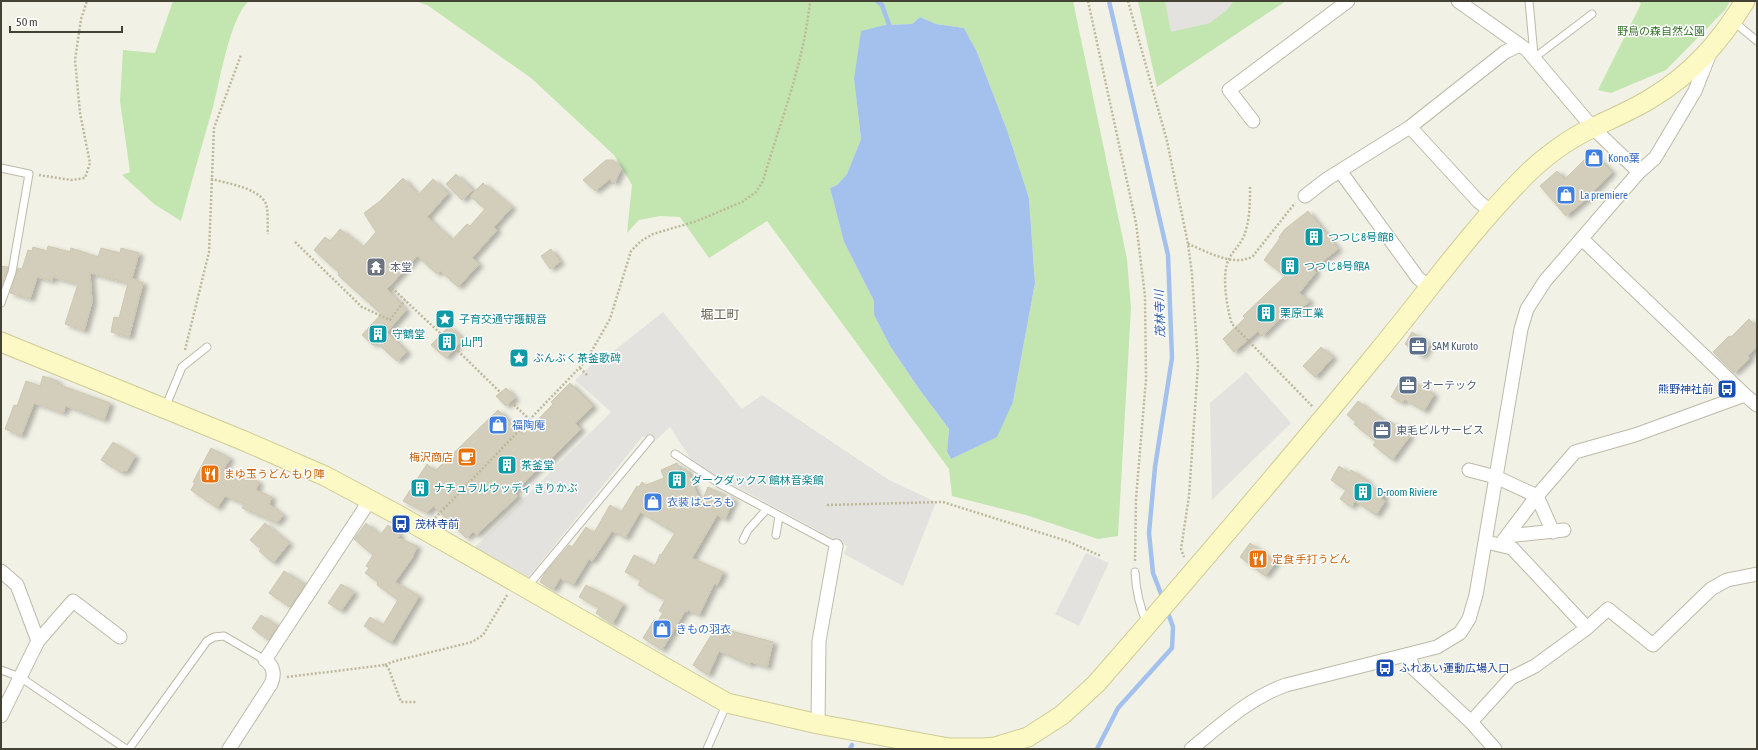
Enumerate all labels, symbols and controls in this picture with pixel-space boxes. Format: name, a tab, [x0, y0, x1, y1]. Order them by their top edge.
scale bar	[10, 8, 122, 34]
text: 50 m	[16, 15, 38, 29]
park label: 野鳥の森自然公園	[1617, 25, 1705, 37]
shop icon: Kono葉	[1583, 147, 1605, 169]
place label: Kono葉	[1608, 152, 1640, 164]
shop icon: La premiere	[1555, 184, 1577, 206]
place label: La premiere	[1580, 189, 1628, 201]
building icon: つつじ8号館B	[1303, 226, 1325, 248]
place label: つつじ8号館B	[1328, 231, 1394, 243]
building icon: つつじ8号館A	[1279, 255, 1301, 277]
temple icon: 本堂	[365, 256, 387, 278]
place label: つつじ8号館A	[1304, 260, 1370, 272]
place label: 本堂	[390, 261, 412, 273]
water label: 茂林寺川	[1152, 288, 1168, 338]
building icon: 栗原工業	[1255, 302, 1277, 324]
district label: 堀工町	[700, 307, 740, 322]
place label: 栗原工業	[1280, 307, 1324, 319]
place icon: 子育交通守護観音	[434, 308, 456, 330]
place label: 子育交通守護観音	[459, 313, 547, 325]
building icon: 守鶴堂	[367, 323, 389, 345]
place label: 守鶴堂	[392, 328, 425, 340]
building icon: 山門	[436, 331, 458, 353]
office icon: SAM Kuroto	[1407, 335, 1429, 357]
place label: 山門	[461, 336, 483, 348]
place label: SAM Kuroto	[1432, 340, 1478, 352]
place icon: ぶんぶく茶釜歌碑	[508, 347, 530, 369]
place label: ぶんぶく茶釜歌碑	[533, 352, 621, 364]
office icon: オーテック	[1397, 374, 1419, 396]
bus stop icon: 熊野神社前	[1716, 378, 1738, 400]
place label: オーテック	[1422, 379, 1477, 391]
place label: 熊野神社前	[1658, 383, 1713, 395]
shop icon: 福陶庵	[487, 414, 509, 436]
place label: 福陶庵	[512, 419, 545, 431]
office icon: 東毛ビルサービス	[1371, 419, 1393, 441]
place label: 東毛ビルサービス	[1396, 424, 1484, 436]
cafe icon: 梅沢商店	[456, 446, 478, 468]
place label: 梅沢商店	[409, 451, 453, 463]
building icon: 茶釜堂	[496, 454, 518, 476]
place label: 茶釜堂	[521, 459, 554, 471]
restaurant icon: まゆ玉うどん もり陣	[199, 463, 221, 485]
place label: まゆ玉うどん もり陣	[224, 468, 325, 480]
building icon: ダークダックス 館林音楽館	[666, 469, 688, 491]
place label: ダークダックス 館林音楽館	[691, 474, 824, 486]
building icon: ナチュラルウッディ きりかぶ	[409, 477, 431, 499]
building icon: D-room Riviere	[1352, 481, 1374, 503]
place label: ナチュラルウッディ きりかぶ	[434, 482, 578, 494]
place label: D-room Riviere	[1377, 486, 1437, 498]
shop icon: 衣装 はごろも	[642, 491, 664, 513]
place label: 衣装 はごろも	[667, 496, 735, 508]
bus stop icon: 茂林寺前	[390, 513, 412, 535]
place label: 茂林寺前	[415, 518, 459, 530]
restaurant icon: 定食 手打うどん	[1247, 548, 1269, 570]
place label: 定食 手打うどん	[1272, 553, 1351, 565]
shop icon: きもの羽衣	[651, 618, 673, 640]
place label: きもの羽衣	[676, 623, 731, 635]
bus stop icon: ふれあい運動広場入口	[1374, 657, 1396, 679]
place label: ふれあい運動広場入口	[1399, 662, 1509, 674]

